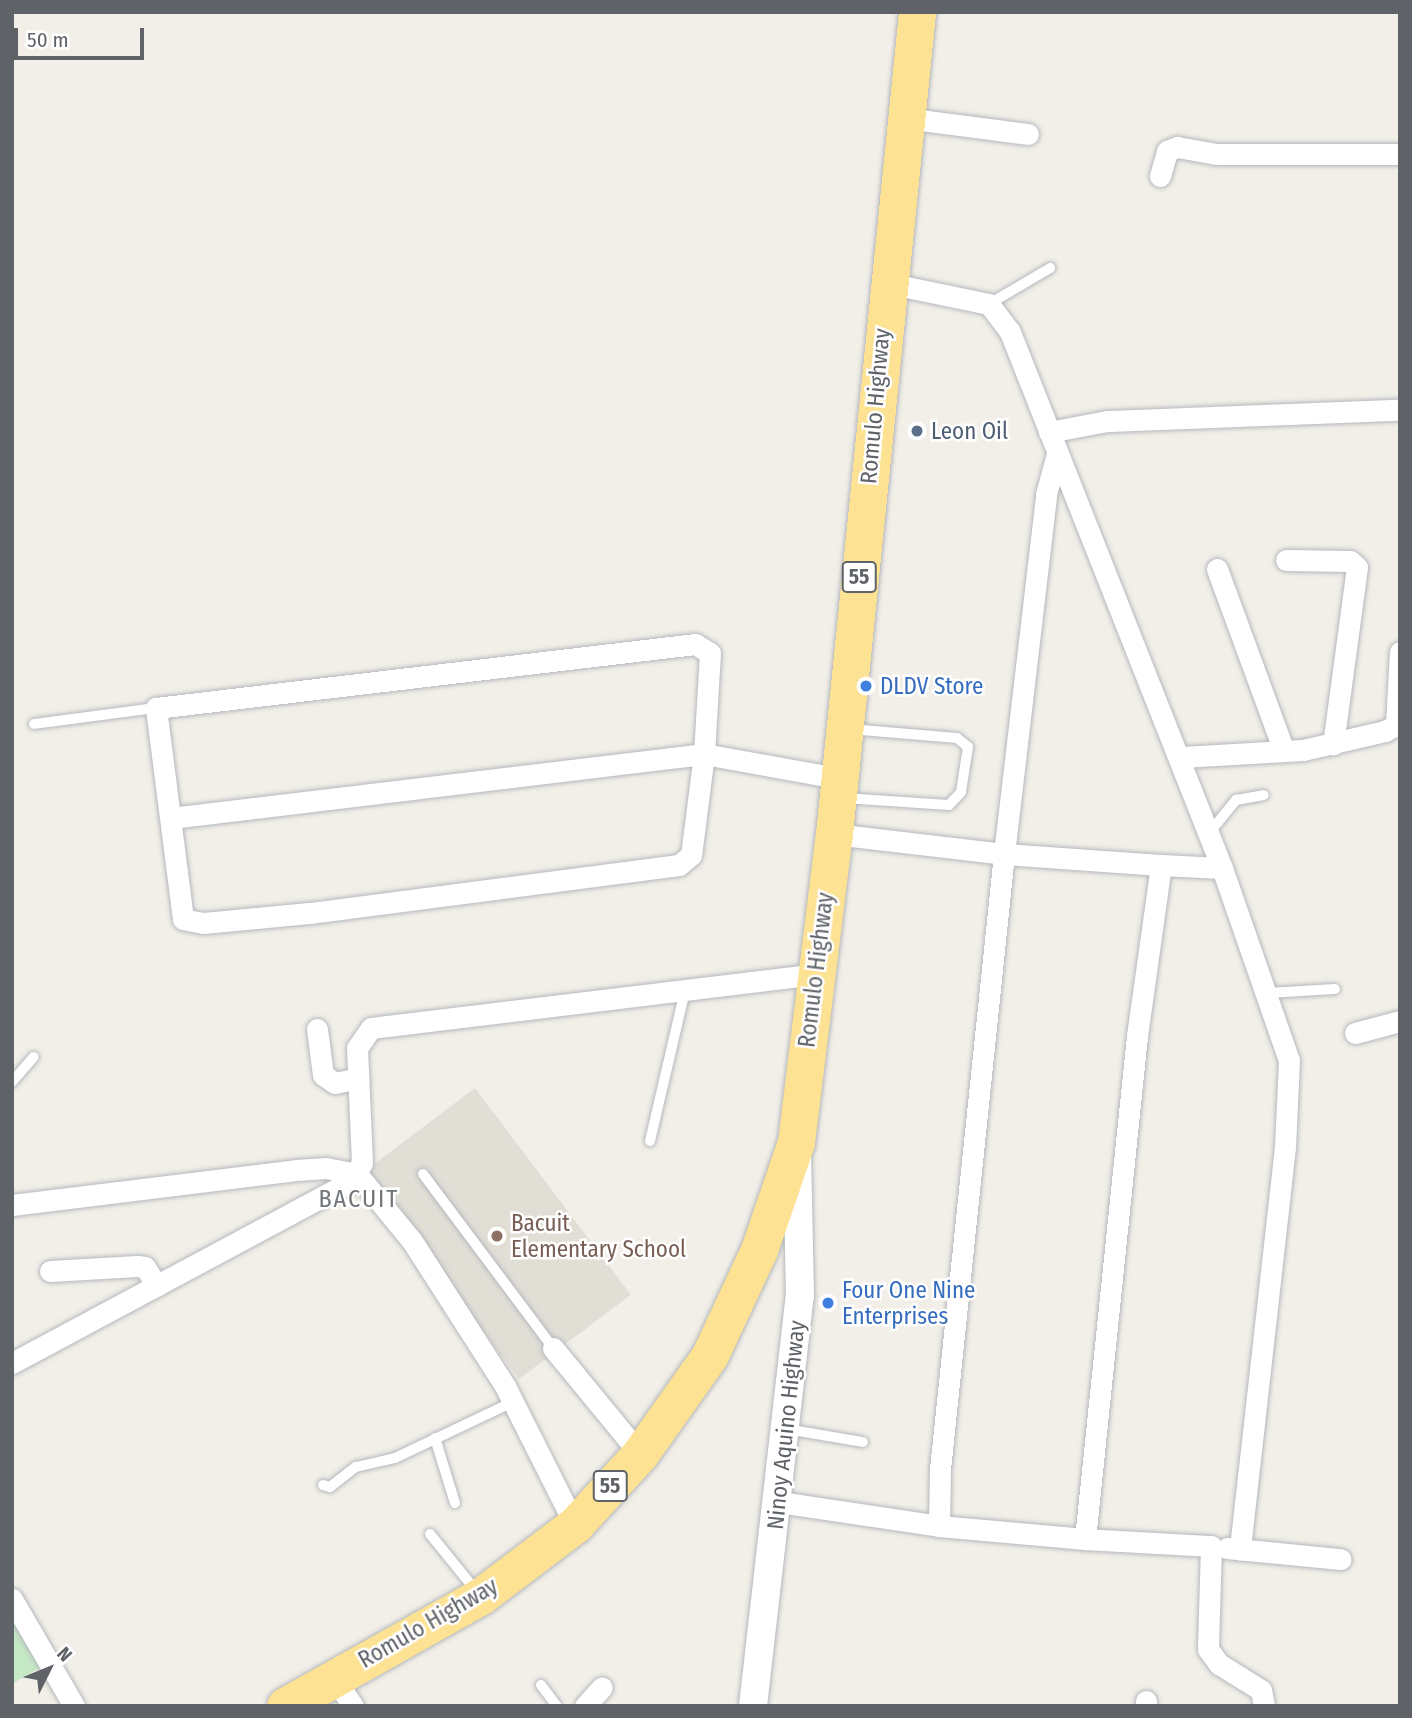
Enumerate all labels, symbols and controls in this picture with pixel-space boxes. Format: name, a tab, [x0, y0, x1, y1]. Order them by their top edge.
scale bar	[18, 14, 147, 58]
text: 50 m	[27, 27, 69, 53]
street label: Romulo Highway	[854, 327, 896, 485]
place label: Leon Oil	[931, 417, 1008, 445]
marker: Leon Oil	[909, 423, 925, 439]
road number: 55	[842, 560, 876, 594]
place label: DLDV Store	[880, 672, 983, 700]
marker: DLDV Store	[858, 678, 874, 694]
street label: Romulo Highway	[793, 891, 839, 1049]
district label: BACUIT	[319, 1186, 399, 1214]
place label: Bacuit Elementary School	[511, 1209, 686, 1263]
marker: Bacuit Elementary School	[489, 1228, 505, 1244]
place label: Four One Nine Enterprises	[842, 1276, 975, 1330]
marker: Four One Nine Enterprises	[820, 1295, 836, 1311]
street label: Ninoy Aquino Highway	[761, 1319, 811, 1531]
road number: 55	[592, 1468, 628, 1504]
street label: Romulo Highway	[354, 1572, 502, 1674]
north arrow	[14, 1634, 84, 1704]
text: N	[52, 1642, 77, 1666]

